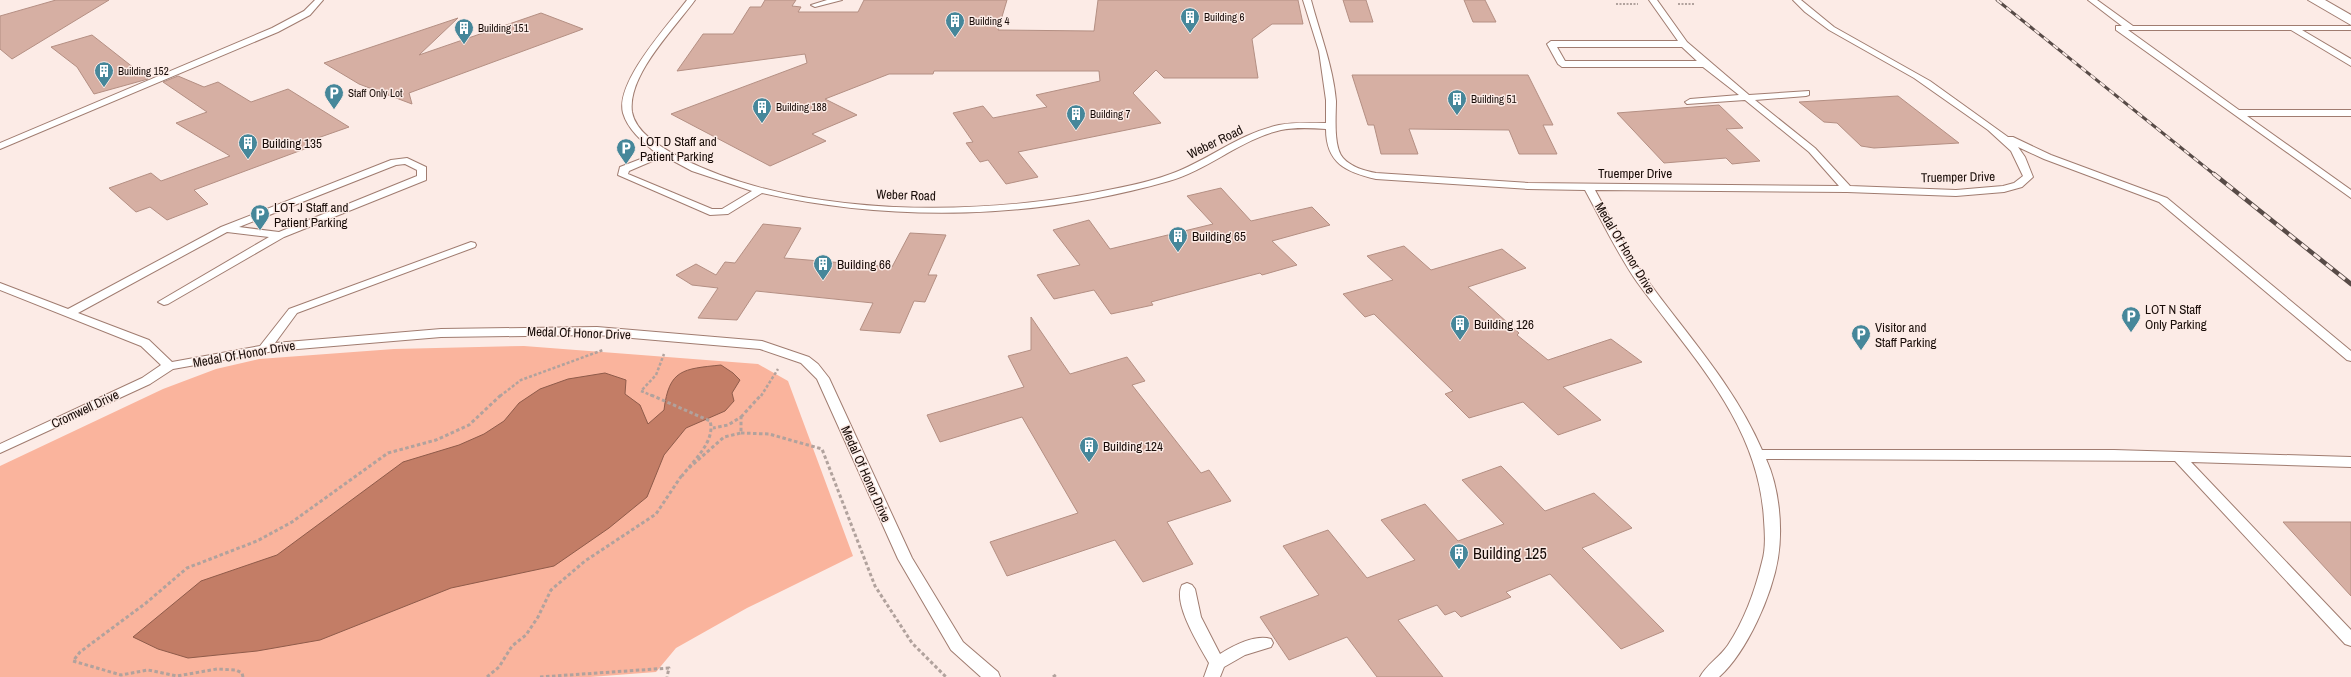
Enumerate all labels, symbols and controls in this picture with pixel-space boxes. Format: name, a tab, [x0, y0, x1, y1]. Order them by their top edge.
building icon: Building 6	[1179, 6, 1201, 34]
building icon: Building 4	[944, 10, 966, 38]
place label: Building 6	[1204, 10, 1245, 24]
place label: Building 4	[969, 14, 1010, 28]
building icon: Building 151	[453, 17, 475, 45]
place label: Building 151	[478, 21, 529, 35]
building icon: Building 152	[93, 60, 115, 88]
place label: Building 152	[118, 64, 169, 78]
parking icon: Staff Only Lot	[323, 82, 345, 110]
place label: Staff Only Lot	[348, 86, 403, 100]
building icon: Building 51	[1446, 88, 1468, 116]
place label: Building 51	[1471, 92, 1517, 106]
building icon: Building 188	[751, 96, 773, 124]
place label: Building 188	[776, 100, 827, 114]
building icon: Building 7	[1065, 103, 1087, 131]
place label: Building 7	[1090, 107, 1131, 121]
street label: Weber Road	[1184, 121, 1246, 163]
building icon: Building 135	[237, 132, 259, 160]
place label: LOT D Staff and Patient Parking	[640, 133, 717, 165]
place label: Building 135	[262, 135, 322, 152]
parking icon: LOT D Staff and Patient Parking	[615, 137, 637, 165]
street label: Truemper Drive	[1598, 165, 1672, 182]
street label: Truemper Drive	[1921, 168, 1995, 186]
street label: Weber Road	[876, 185, 936, 205]
place label: LOT J Staff and Patient Parking	[274, 199, 348, 231]
street label: Medal Of Honor Drive	[1591, 199, 1659, 297]
parking icon: LOT J Staff and Patient Parking	[249, 203, 271, 231]
building icon: Building 65	[1167, 225, 1189, 253]
place label: Building 65	[1192, 228, 1246, 245]
building icon: Building 66	[812, 253, 834, 281]
place label: Building 66	[837, 256, 891, 273]
place label: LOT N Staff Only Parking	[2145, 301, 2207, 333]
parking icon: LOT N Staff Only Parking	[2120, 305, 2142, 333]
building icon: Building 126	[1449, 313, 1471, 341]
place label: Building 126	[1474, 316, 1534, 333]
place label: Visitor and Staff Parking	[1875, 319, 1937, 351]
street label: Medal Of Honor Drive	[527, 323, 631, 343]
parking icon: Visitor and Staff Parking	[1850, 323, 1872, 351]
street label: Medal Of Honor Drive	[191, 337, 297, 371]
street label: Cromwell Drive	[48, 386, 122, 432]
street label: Medal Of Honor Drive	[837, 423, 895, 525]
building icon: Building 124	[1078, 435, 1100, 463]
place label: Building 124	[1103, 438, 1163, 455]
building icon: Building 125	[1448, 542, 1470, 570]
place label: Building 125	[1473, 542, 1547, 564]

